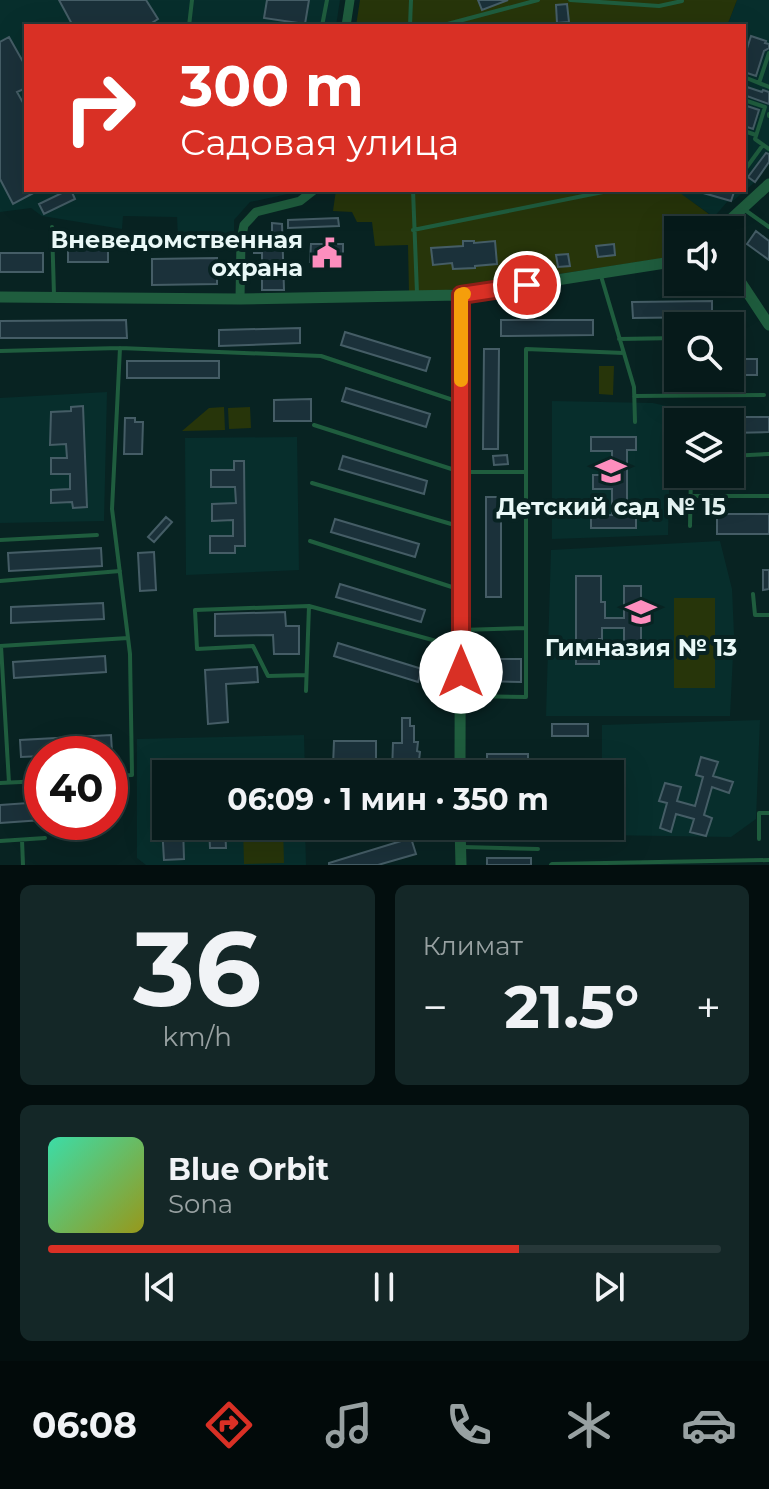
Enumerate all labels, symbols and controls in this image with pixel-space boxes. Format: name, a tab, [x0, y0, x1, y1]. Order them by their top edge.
text: 300 m	[180, 52, 364, 120]
icon: right	[48, 56, 152, 160]
text: Садовая улица	[180, 120, 459, 164]
map controls	[664, 216, 744, 488]
button: sound	[664, 216, 744, 296]
place label: Вневедомственная охрана	[50, 225, 303, 282]
public building icon: Вневедомственная охрана	[310, 236, 344, 270]
pin	[493, 251, 561, 319]
icon: arrive	[505, 263, 549, 307]
button: search	[664, 312, 744, 392]
button: layers	[664, 408, 744, 488]
school or university icon: Детский сад № 15	[594, 454, 628, 488]
place label: Детский сад № 15	[496, 492, 726, 521]
school or university icon: Гимназия № 13	[624, 595, 658, 629]
position arrow	[419, 630, 503, 714]
place label: Гимназия № 13	[545, 633, 737, 662]
speed limit sign: 40	[24, 736, 128, 840]
text: 06:09 · 1 мин · 350 m	[227, 781, 549, 818]
text: 36	[133, 905, 261, 1032]
text: Климат	[423, 930, 523, 962]
text: 21.5°	[504, 970, 639, 1043]
text: −	[423, 980, 448, 1034]
text: +	[696, 980, 721, 1034]
text: km/h	[163, 1021, 232, 1053]
text: Blue Orbit	[168, 1151, 329, 1188]
text: Sona	[168, 1188, 233, 1220]
icon: previous	[138, 1265, 182, 1309]
icon: pause	[362, 1265, 406, 1309]
icon: next	[587, 1265, 631, 1309]
icon: directions	[201, 1397, 257, 1453]
icon: music	[321, 1397, 377, 1453]
icon: phone	[441, 1397, 497, 1453]
icon: climate	[561, 1397, 617, 1453]
icon: car	[681, 1397, 737, 1453]
text: 06:08	[32, 1403, 137, 1447]

